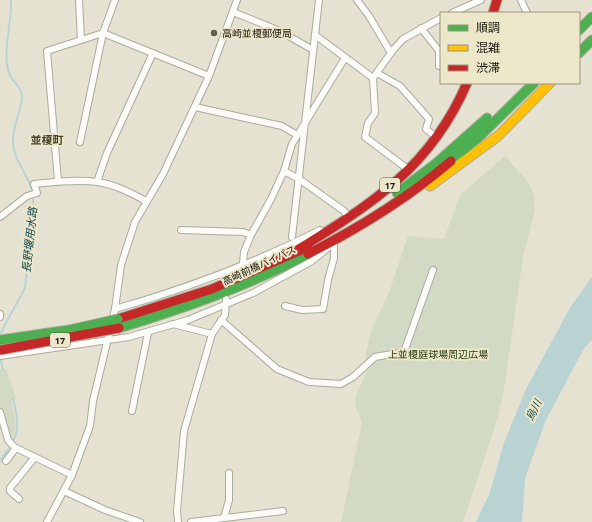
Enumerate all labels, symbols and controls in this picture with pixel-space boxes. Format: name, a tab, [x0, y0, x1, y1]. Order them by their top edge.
legend	[440, 12, 580, 84]
text: 順調	[476, 19, 500, 36]
place label: 高崎並榎郵便局	[222, 26, 292, 40]
marker: 高崎並榎郵便局	[209, 28, 219, 38]
text: 混雑	[476, 39, 500, 56]
text: 渋滞	[476, 59, 500, 76]
district label: 並榎町	[31, 132, 64, 147]
road number: 17	[380, 178, 400, 192]
water label: 長野堰用水路	[18, 205, 40, 274]
street label: 高崎前橋バイパス	[220, 242, 298, 288]
road number: 17	[50, 333, 70, 347]
park label: 上並榎庭球場周辺広場	[388, 347, 488, 361]
water label: 烏川	[521, 396, 545, 423]

